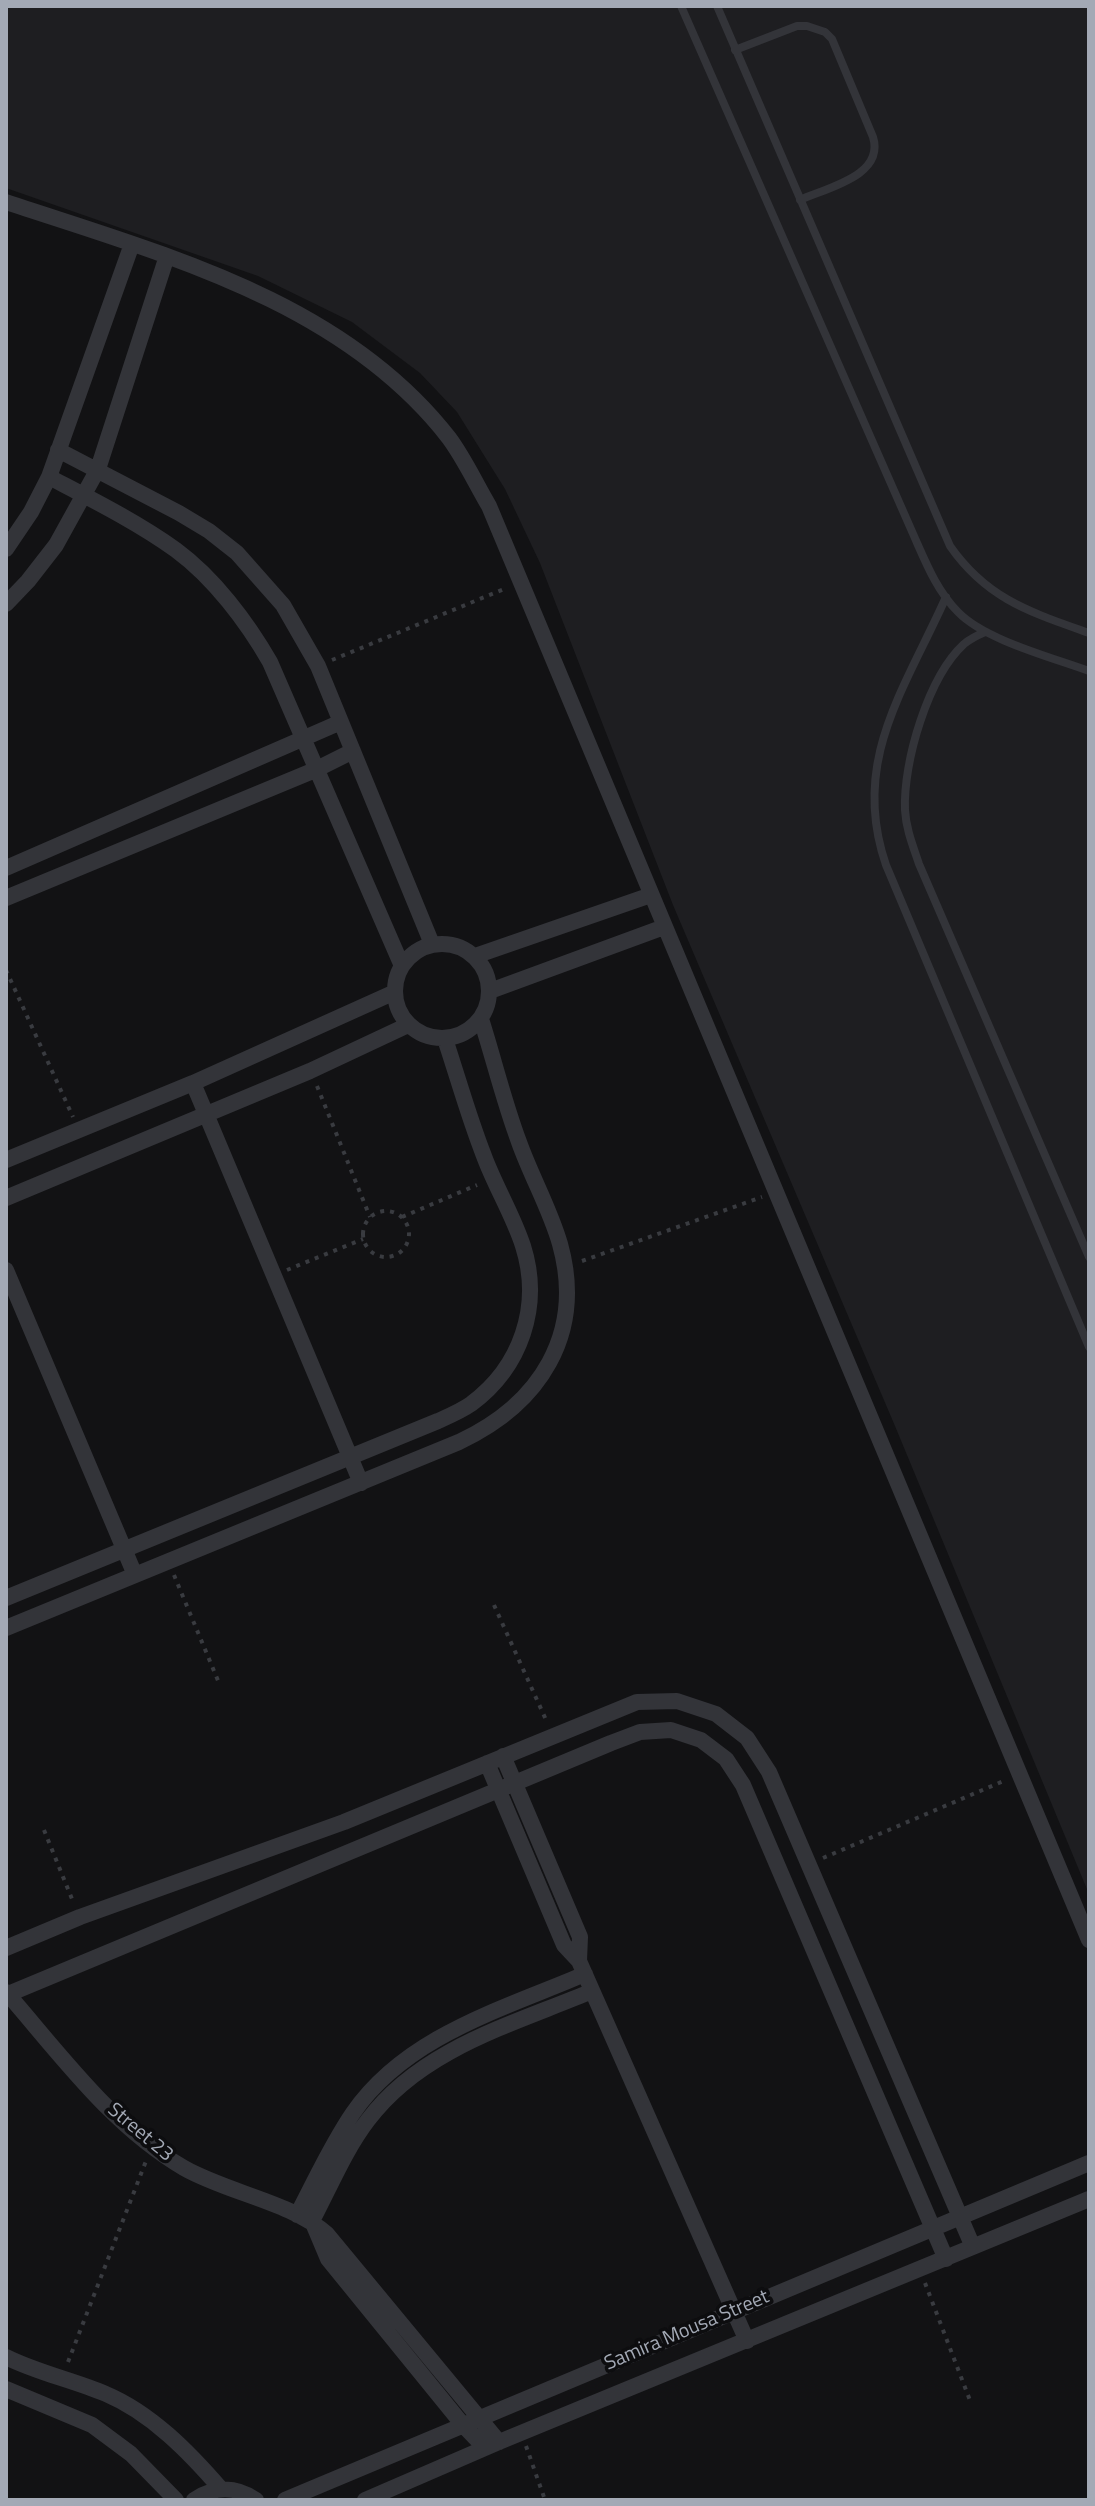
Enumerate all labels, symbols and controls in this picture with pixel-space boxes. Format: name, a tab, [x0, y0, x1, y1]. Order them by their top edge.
street label: Street 23	[102, 2099, 178, 2167]
street label: Samira Mousa Street	[601, 2285, 773, 2377]

